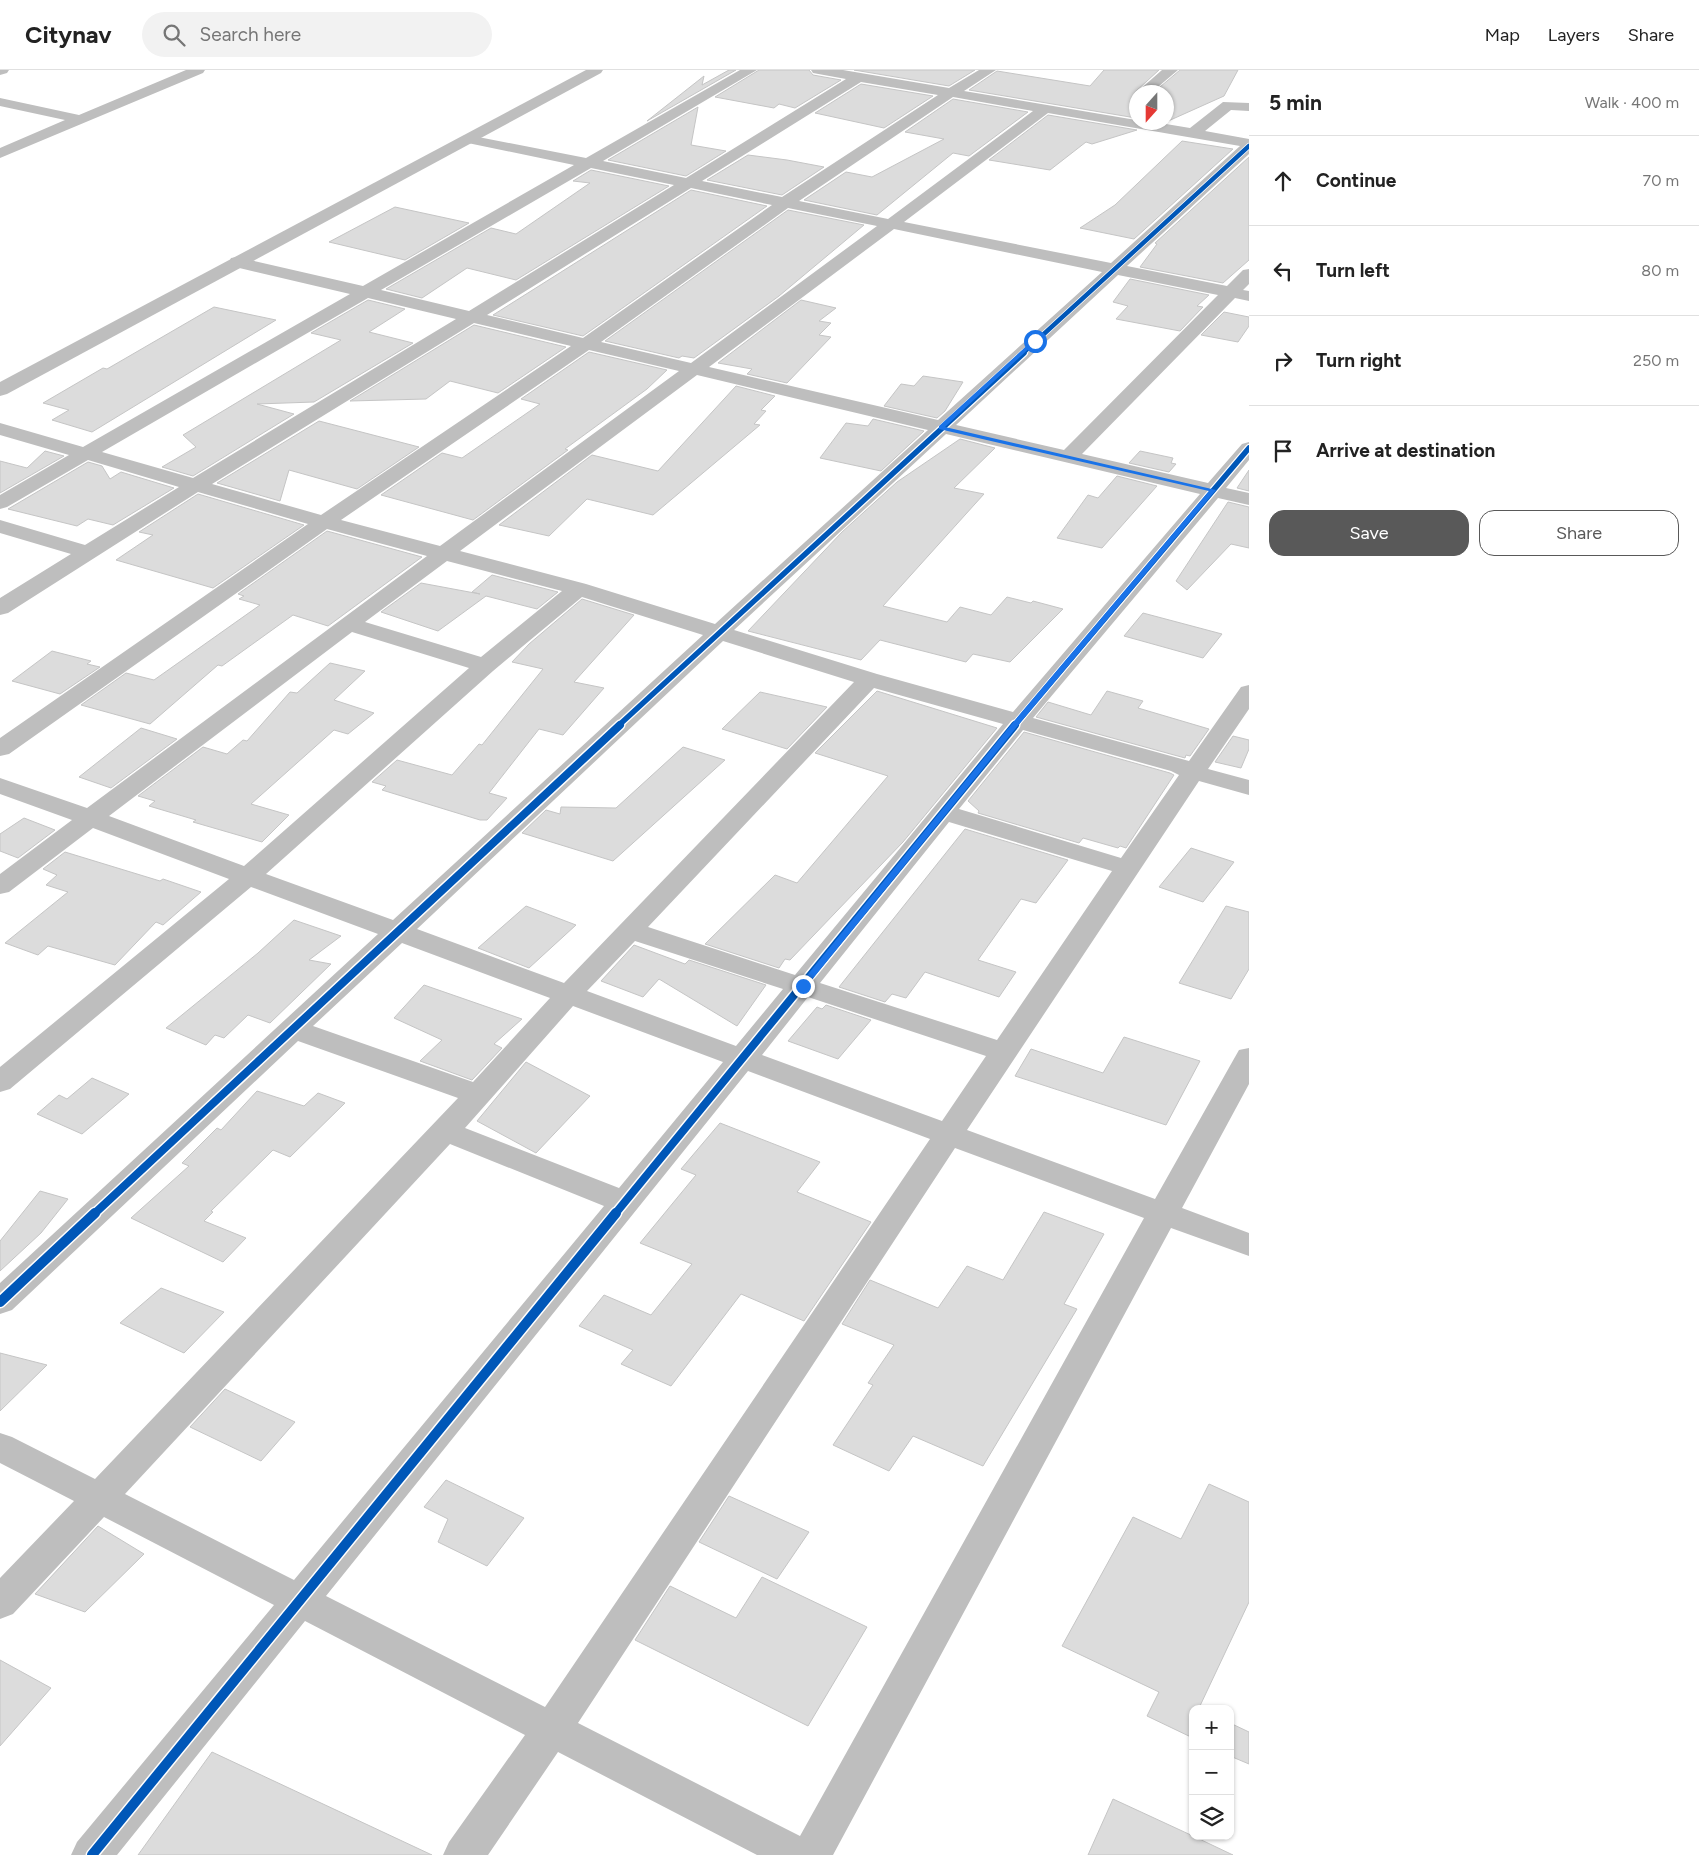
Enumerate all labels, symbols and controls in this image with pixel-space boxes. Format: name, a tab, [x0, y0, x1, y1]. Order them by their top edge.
search box	[142, 12, 492, 57]
text: Citynav	[25, 20, 112, 49]
icon: search	[160, 21, 188, 49]
text: Search here	[200, 23, 301, 46]
text: Map	[1485, 24, 1520, 46]
text: Layers	[1548, 24, 1600, 46]
text: Share	[1628, 24, 1674, 46]
north arrow	[1129, 85, 1174, 130]
text: 5 min	[1269, 90, 1322, 115]
text: Walk · 400 m	[1585, 93, 1679, 112]
icon: ahead	[1269, 167, 1297, 195]
text: Continue	[1316, 169, 1396, 192]
text: 70 m	[1643, 171, 1679, 190]
icon: left	[1269, 257, 1297, 285]
text: Turn left	[1316, 259, 1390, 282]
text: 80 m	[1641, 261, 1679, 280]
route start	[1024, 330, 1047, 353]
icon: right	[1269, 347, 1297, 375]
text: Turn right	[1316, 349, 1402, 372]
text: 250 m	[1633, 351, 1679, 370]
icon: arrive	[1269, 437, 1297, 465]
text: Arrive at destination	[1316, 439, 1495, 462]
button: Save	[1269, 510, 1469, 556]
button: Share	[1479, 510, 1679, 556]
route end	[792, 975, 815, 998]
map controls	[1189, 1705, 1234, 1840]
button: +	[1189, 1705, 1234, 1750]
button: −	[1189, 1750, 1234, 1795]
button: layers	[1189, 1795, 1234, 1840]

